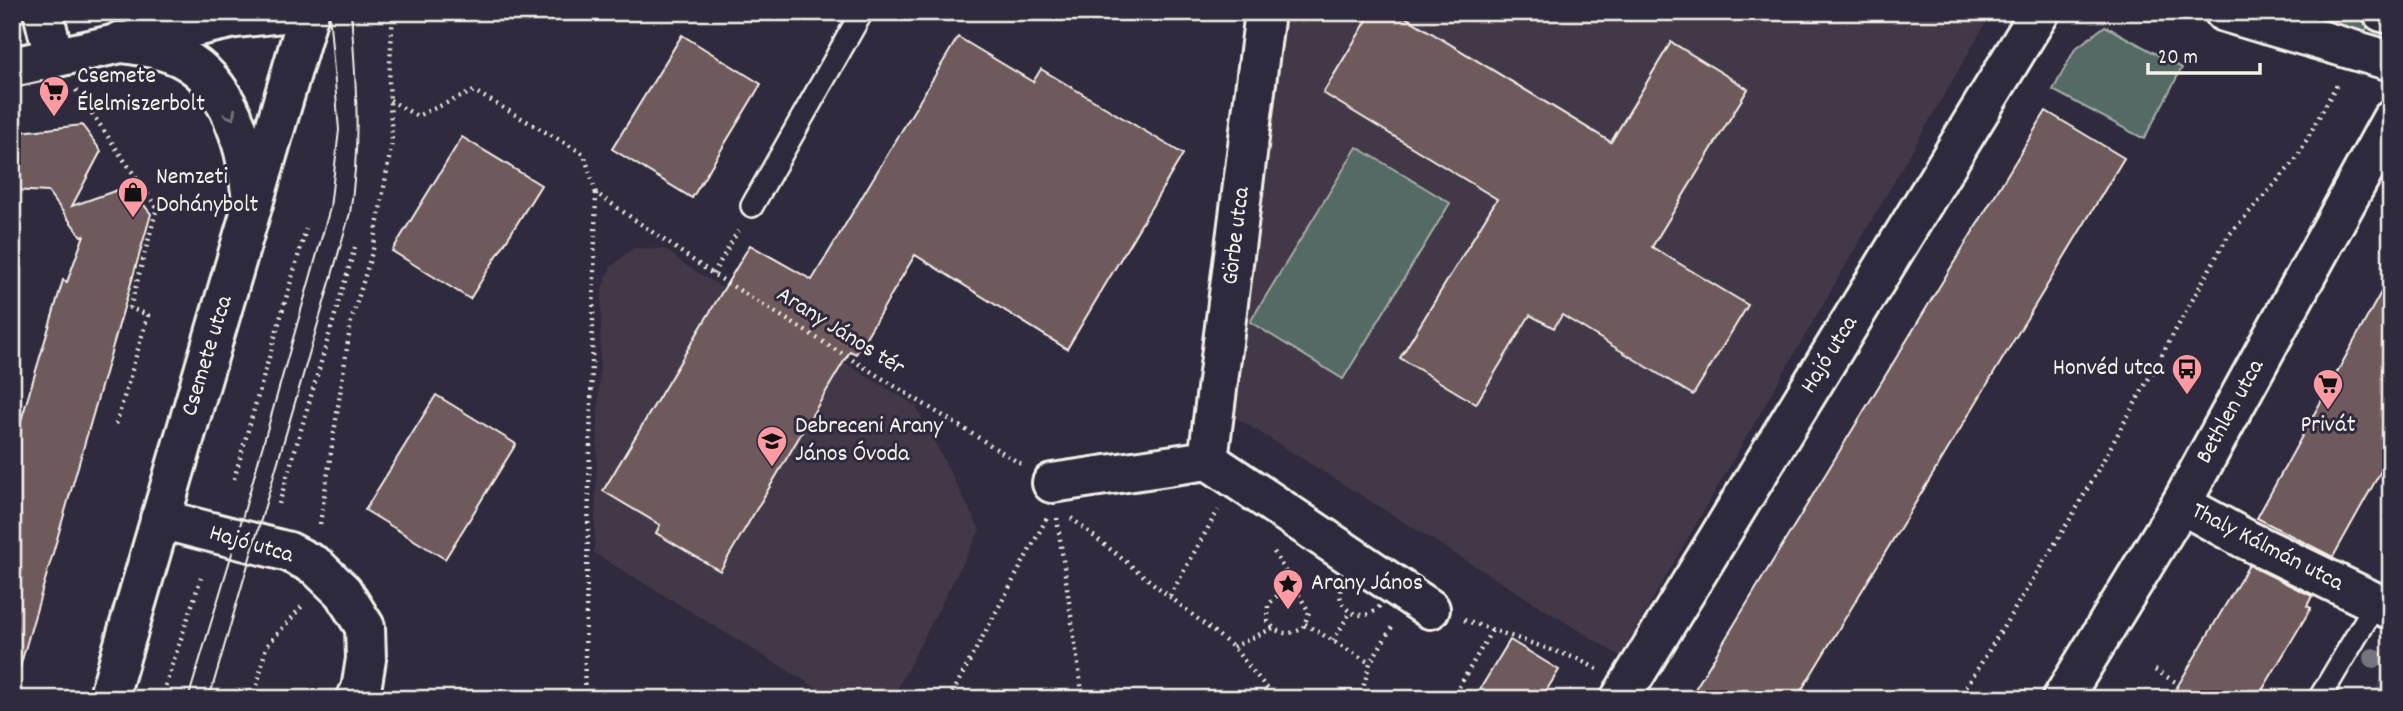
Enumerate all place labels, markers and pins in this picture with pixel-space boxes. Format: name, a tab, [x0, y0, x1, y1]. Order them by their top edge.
place label: Csemete Élelmiszerbolt	[77, 60, 205, 122]
supermarket icon: Csemete Élelmiszerbolt	[37, 74, 71, 118]
place label: Nemzeti Dohánybolt	[156, 161, 259, 223]
shop icon: Nemzeti Dohánybolt	[116, 175, 150, 219]
place label: Honvéd utca	[2053, 352, 2165, 386]
bus stop icon: Honvéd utca	[2170, 352, 2204, 396]
supermarket icon: Privát	[2311, 367, 2345, 411]
place label: Privát	[2300, 409, 2356, 443]
place label: Debreceni Arany János Óvoda	[795, 410, 944, 472]
school or university icon: Debreceni Arany János Óvoda	[755, 424, 789, 468]
place icon: Arany János	[1271, 567, 1305, 611]
place label: Arany János	[1311, 567, 1423, 601]

